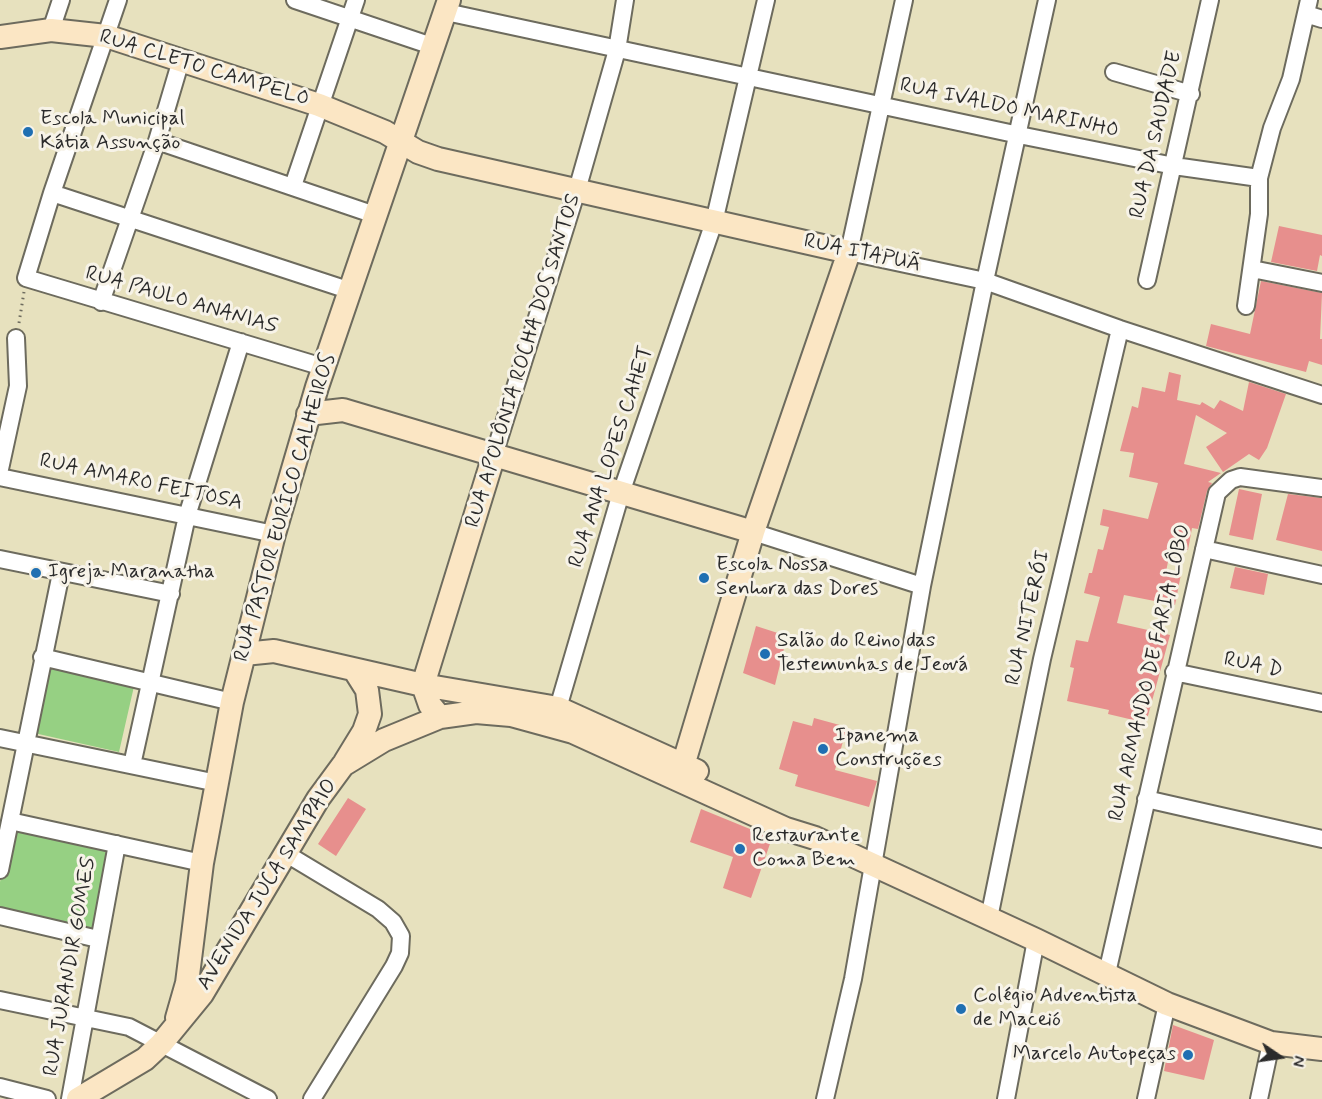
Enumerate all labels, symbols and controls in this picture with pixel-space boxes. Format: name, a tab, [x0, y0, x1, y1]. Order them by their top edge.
street label: RUA CLETO CAMPELO	[96, 25, 312, 113]
street label: RUA DA SAUDADE	[1125, 49, 1189, 221]
street label: RUA IVALDO MARINHO	[897, 73, 1121, 145]
place label: Escola Municipal Kátia Assunção	[40, 107, 185, 157]
marker: Escola Municipal Kátia Assunção	[21, 125, 35, 139]
street label: RUA APOLÔNIA ROCHA DOS SANTOS	[461, 191, 587, 531]
street label: RUA ITAPUÃ	[801, 229, 923, 279]
street label: RUA PAULO ANANIAS	[82, 262, 280, 340]
street label: RUA ANA LOPES CAHET	[564, 343, 660, 571]
street label: RUA PASTOR EURÍCO CALHEIROS	[230, 351, 342, 665]
street label: RUA AMARO FEITOSA	[37, 449, 245, 517]
street label: RUA ARMANDO DE FARIA LÔBO	[1105, 522, 1197, 824]
street label: RUA NITERÓI	[1001, 548, 1057, 688]
place label: Escola Nossa Senhora das Dores	[716, 553, 878, 603]
place label: Igreja Maranatha	[48, 560, 215, 586]
marker: Igreja Maranatha	[29, 566, 43, 580]
marker: Escola Nossa Senhora das Dores	[697, 571, 711, 585]
place label: Salão do Reino das Testemunhas de Jeová	[777, 629, 968, 679]
marker: Salão do Reino das Testemunhas de Jeová	[758, 647, 772, 661]
street label: RUA D	[1221, 648, 1285, 684]
place label: Ipanema Construções	[835, 724, 942, 774]
marker: Ipanema Construções	[816, 742, 830, 756]
street label: AVENIDA JUCA SAMPAIO	[193, 775, 343, 995]
place label: Restaurante Coma Bem	[752, 824, 860, 874]
marker: Restaurante Coma Bem	[733, 842, 747, 856]
street label: RUA JURANDIR GOMES	[39, 856, 103, 1078]
place label: Colégio Adventista de Maceió	[973, 984, 1137, 1034]
marker: Colégio Adventista de Maceió	[954, 1002, 968, 1016]
north arrow	[1250, 1027, 1310, 1087]
place label: Marcelo Autopeças	[1013, 1042, 1176, 1068]
marker: Marcelo Autopeças	[1181, 1048, 1195, 1062]
text: N	[1287, 1054, 1309, 1069]

